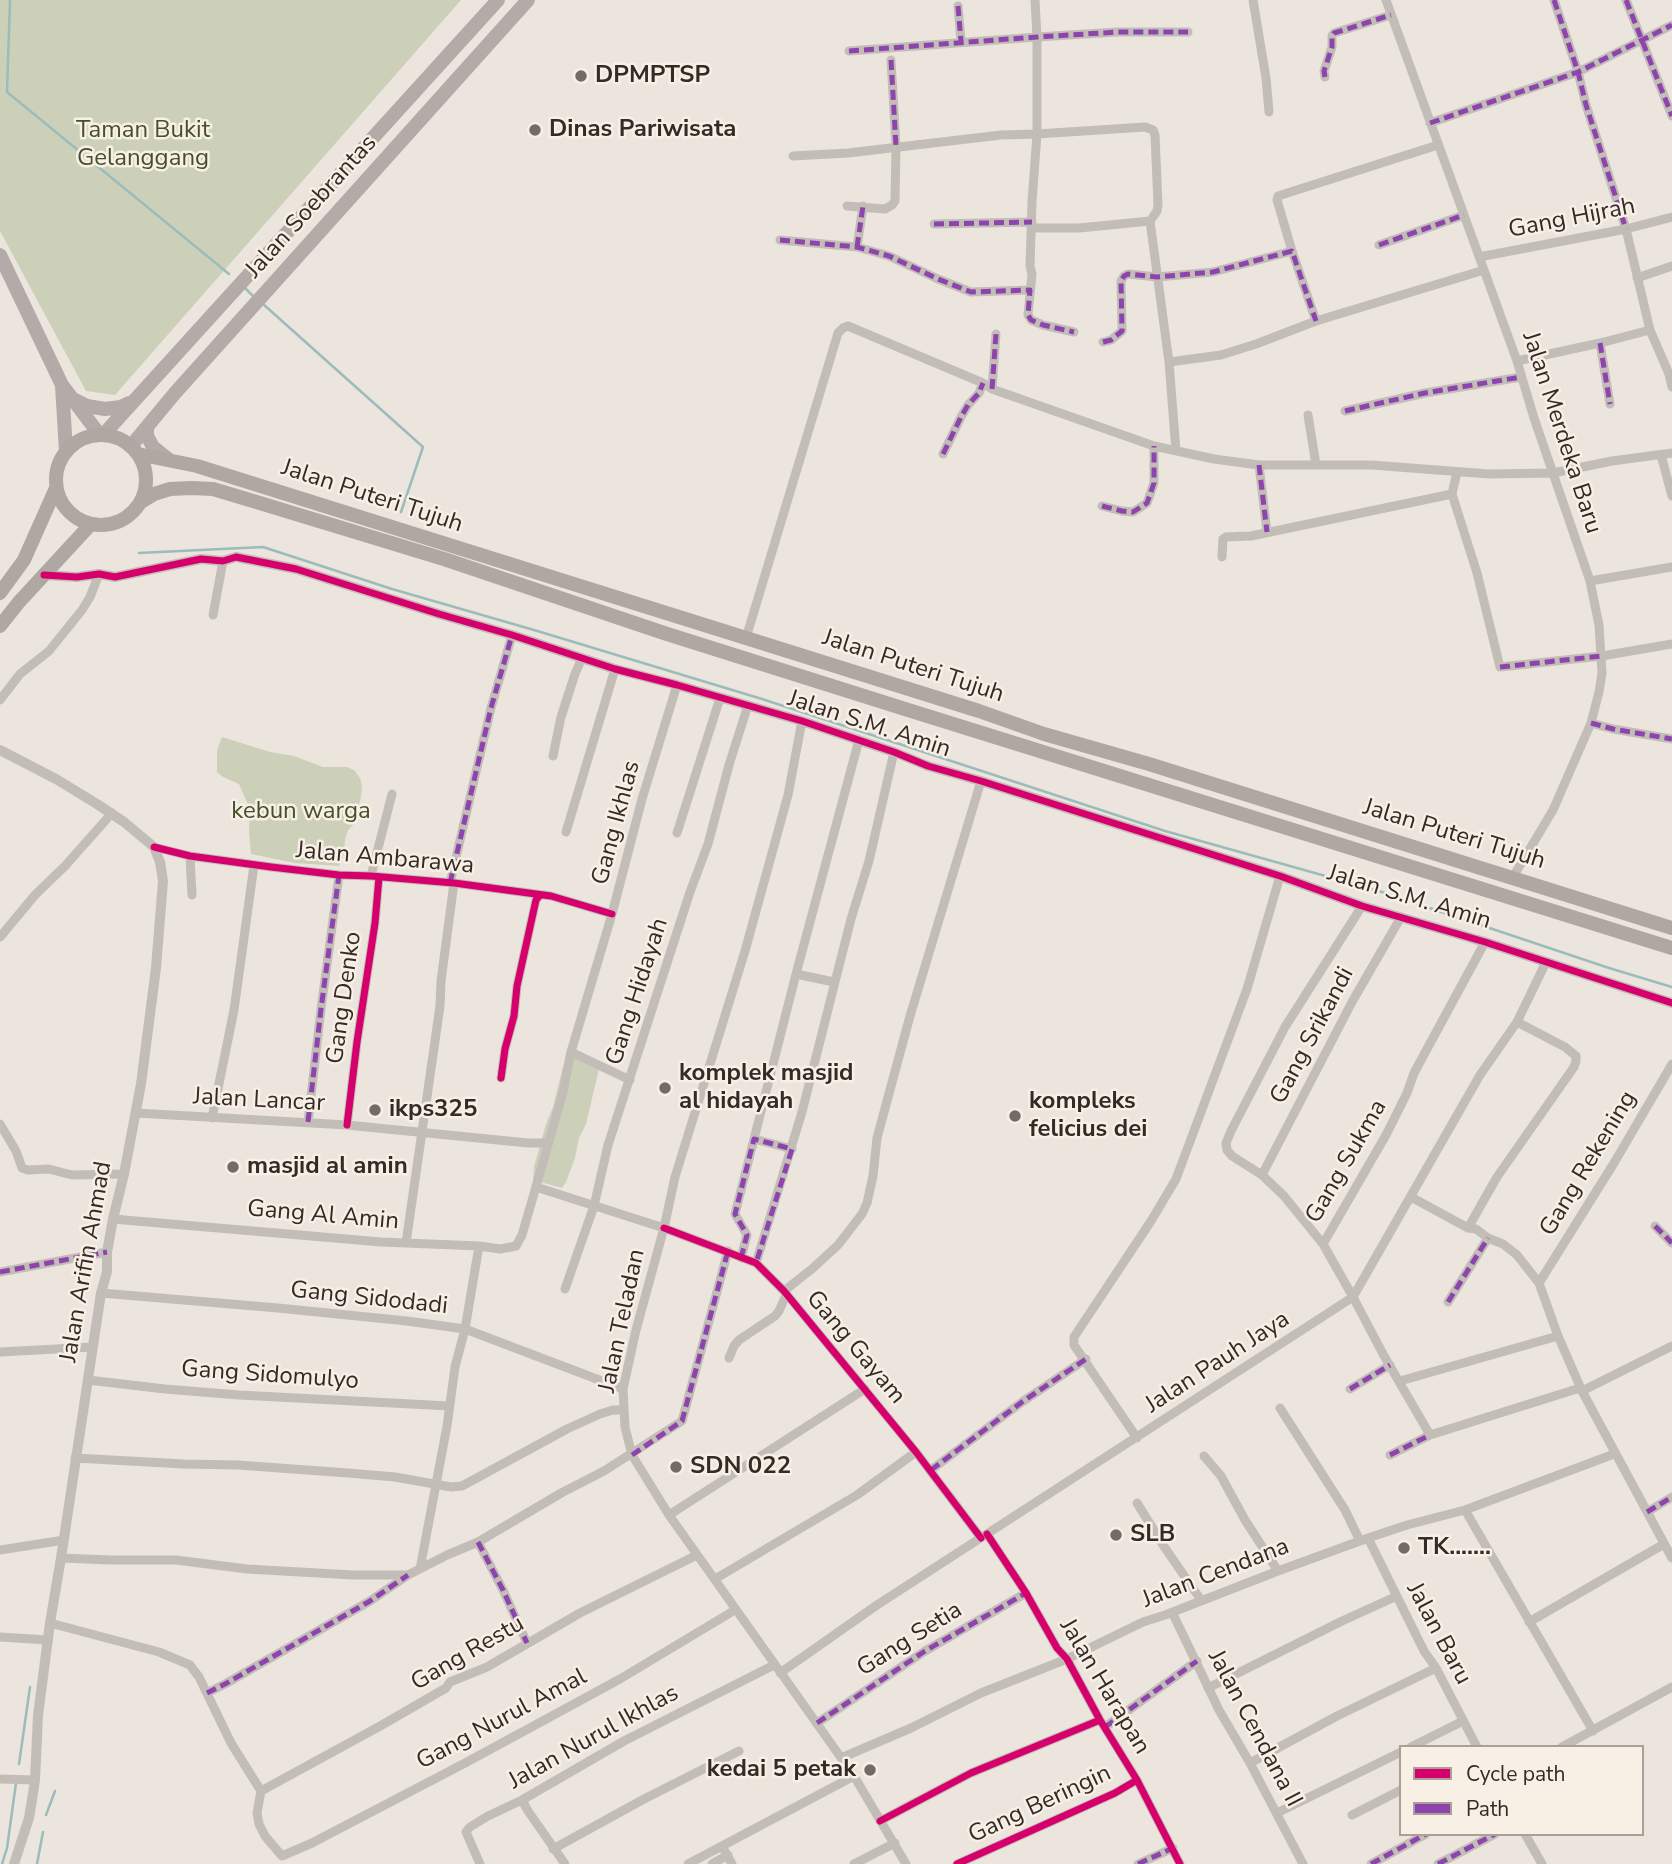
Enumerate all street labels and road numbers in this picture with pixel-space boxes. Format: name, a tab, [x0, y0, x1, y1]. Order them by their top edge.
street label: Jalan Soebrantas	[240, 130, 384, 284]
street label: Gang Hijrah	[1506, 193, 1638, 245]
street label: Jalan Merdeka Baru	[1515, 329, 1607, 537]
street label: Jalan Puteri Tujuh	[278, 454, 466, 540]
street label: Jalan Puteri Tujuh	[819, 624, 1007, 710]
street label: Jalan S.M. Amin	[784, 685, 954, 765]
street label: Gang Ikhlas	[587, 758, 647, 888]
street label: Jalan Puteri Tujuh	[1359, 794, 1549, 876]
street label: Jalan Ambarawa	[295, 837, 475, 881]
street label: Jalan S.M. Amin	[1324, 859, 1494, 937]
street label: Gang Hidayah	[601, 915, 675, 1069]
street label: Gang Denko	[321, 930, 369, 1066]
street label: Gang Srikandi	[1265, 963, 1361, 1109]
street label: Jalan Lancar	[192, 1083, 326, 1119]
street label: Gang Rekening	[1534, 1086, 1644, 1242]
street label: Gang Sukma	[1300, 1095, 1394, 1229]
street label: Jalan Arifin Ahmad	[55, 1159, 119, 1365]
street label: Gang Al Amin	[246, 1195, 400, 1237]
street label: Jalan Teladan	[594, 1247, 652, 1395]
street label: Gang Sidodadi	[289, 1276, 449, 1322]
street label: Gang Gayam	[799, 1285, 911, 1411]
street label: Jalan Pauh Jaya	[1141, 1306, 1295, 1420]
street label: Gang Sidomulyo	[180, 1355, 360, 1397]
street label: Jalan Cendana	[1139, 1533, 1293, 1615]
street label: Jalan Baru	[1399, 1578, 1477, 1690]
street label: Gang Setia	[852, 1596, 968, 1684]
street label: Gang Restu	[406, 1610, 530, 1698]
street label: Jalan Harapan	[1052, 1614, 1156, 1760]
street label: Jalan Cendana II	[1201, 1646, 1307, 1812]
street label: Gang Nurul Amal	[412, 1663, 592, 1777]
street label: Jalan Nurul Ikhlas	[504, 1679, 684, 1797]
street label: Gang Beringin	[964, 1759, 1116, 1851]

